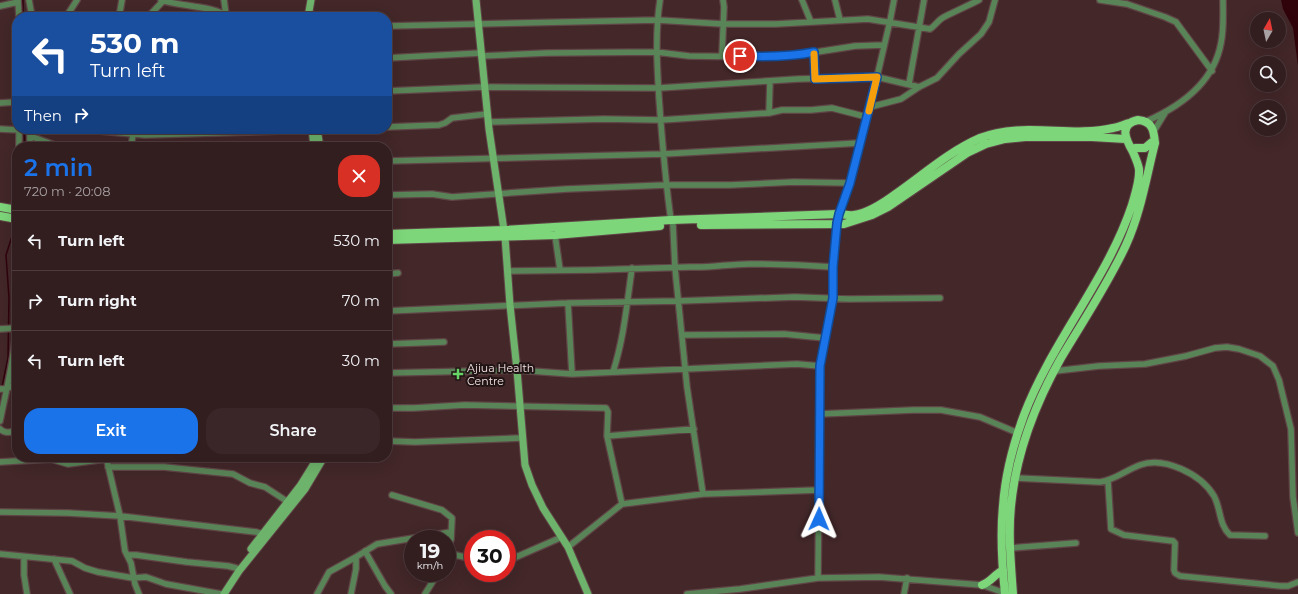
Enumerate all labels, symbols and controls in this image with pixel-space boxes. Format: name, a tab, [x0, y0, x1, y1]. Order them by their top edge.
north arrow	[1250, 12, 1286, 48]
map controls	[1250, 12, 1286, 136]
text: 530 m	[90, 26, 179, 60]
icon: left	[24, 28, 76, 80]
pin	[723, 39, 757, 73]
icon: arrive	[729, 45, 751, 67]
button: search	[1250, 56, 1286, 92]
text: Turn left	[90, 60, 165, 82]
button: layers	[1250, 100, 1286, 136]
icon: right	[70, 104, 92, 126]
text: Then	[24, 106, 62, 125]
text: 2 min	[24, 153, 93, 182]
button: close	[338, 155, 380, 197]
text: 720 m · 20:08	[24, 183, 111, 199]
icon: left	[24, 230, 46, 252]
text: Turn left	[58, 231, 125, 250]
text: 530 m	[333, 231, 380, 250]
icon: right	[24, 290, 46, 312]
text: Turn right	[58, 291, 137, 310]
text: 70 m	[342, 291, 380, 310]
icon: left	[24, 350, 46, 372]
text: Turn left	[58, 351, 125, 370]
text: 30 m	[342, 351, 380, 370]
place label: Ajiua Health Centre	[467, 361, 534, 388]
marker: Ajiua Health Centre	[452, 368, 464, 380]
button: Exit	[24, 408, 198, 454]
button: Share	[206, 408, 380, 454]
position arrow	[798, 498, 840, 540]
speed limit sign: 30	[464, 530, 516, 582]
text: 19	[420, 539, 440, 563]
text: km/h	[417, 559, 443, 572]

